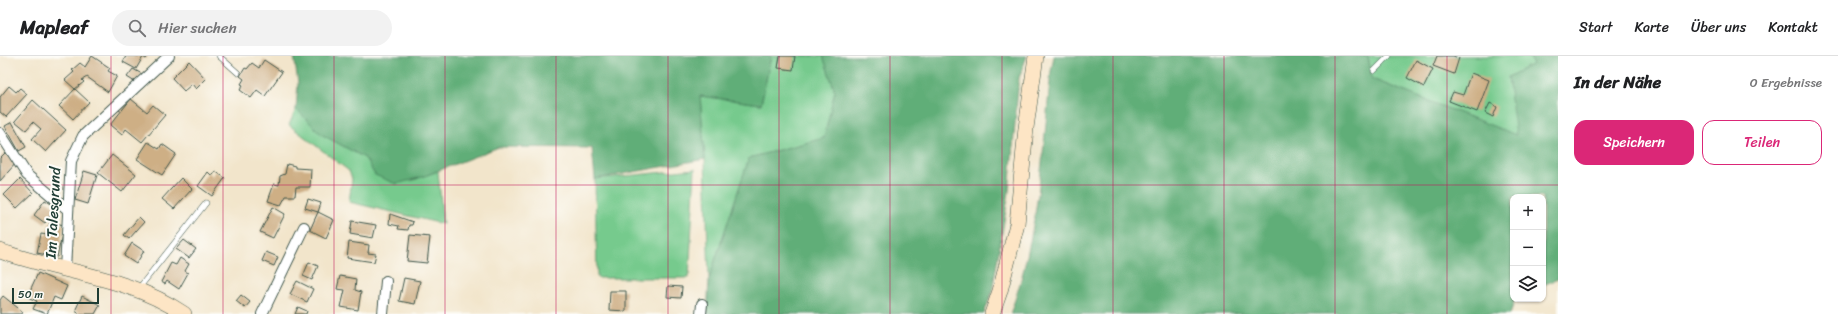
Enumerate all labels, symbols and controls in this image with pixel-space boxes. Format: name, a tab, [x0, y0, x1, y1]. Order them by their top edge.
search box	[112, 10, 392, 46]
text: Mapleaf	[20, 11, 88, 44]
text: Hier suchen	[158, 15, 237, 41]
text: Start	[1579, 15, 1612, 40]
text: Karte	[1634, 15, 1669, 40]
text: Über uns	[1691, 15, 1746, 40]
text: Kontakt	[1768, 15, 1818, 40]
icon: search	[126, 17, 148, 39]
text: In der Nähe	[1574, 67, 1661, 97]
text: 0 Ergebnisse	[1749, 71, 1822, 94]
button: Speichern	[1574, 120, 1694, 165]
button: Teilen	[1702, 120, 1822, 165]
street label: Im Talesgrund	[38, 165, 68, 261]
map controls	[1510, 194, 1546, 302]
button: +	[1510, 194, 1546, 230]
button: −	[1510, 230, 1546, 266]
button: layers	[1510, 266, 1546, 302]
text: 50 m	[18, 285, 43, 304]
scale bar	[12, 286, 99, 305]

